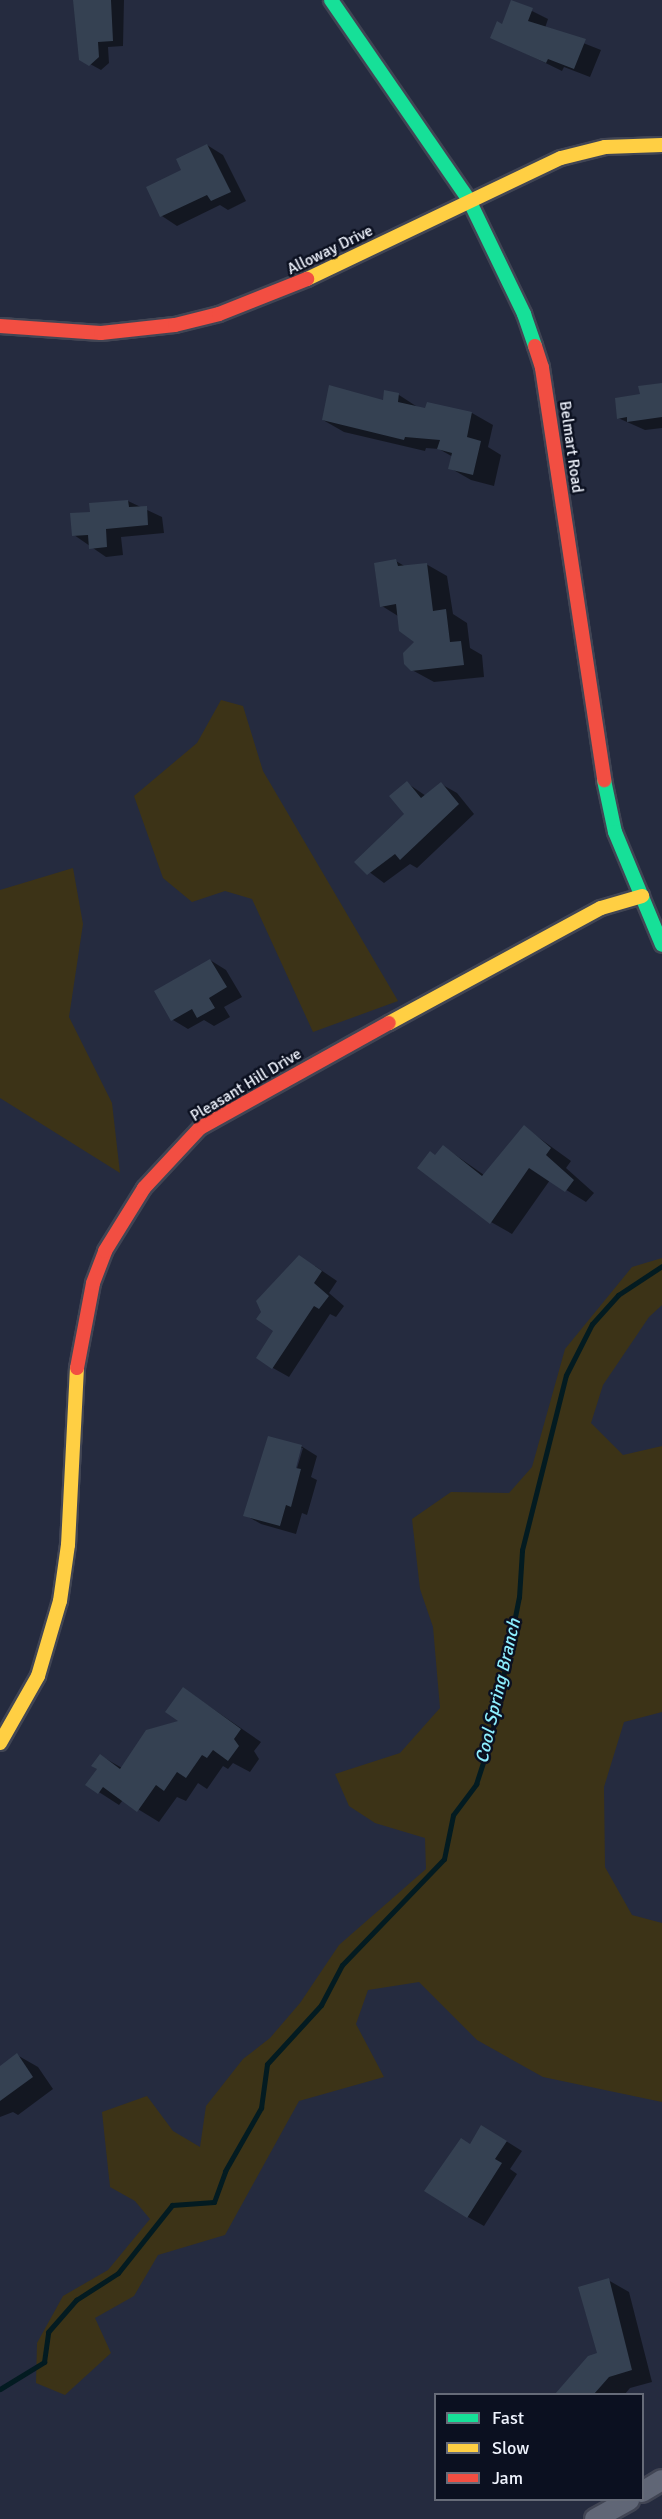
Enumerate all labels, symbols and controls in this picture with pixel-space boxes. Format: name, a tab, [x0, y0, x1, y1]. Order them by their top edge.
street label: Alloway Drive	[284, 221, 376, 279]
street label: Belmart Road	[555, 400, 587, 494]
street label: Pleasant Hill Drive	[187, 1044, 305, 1126]
water label: Cool Spring Branch	[471, 1617, 525, 1765]
legend	[434, 2393, 644, 2501]
text: Fast	[492, 2407, 524, 2429]
text: Slow	[492, 2437, 529, 2459]
text: Jam	[492, 2467, 523, 2489]

